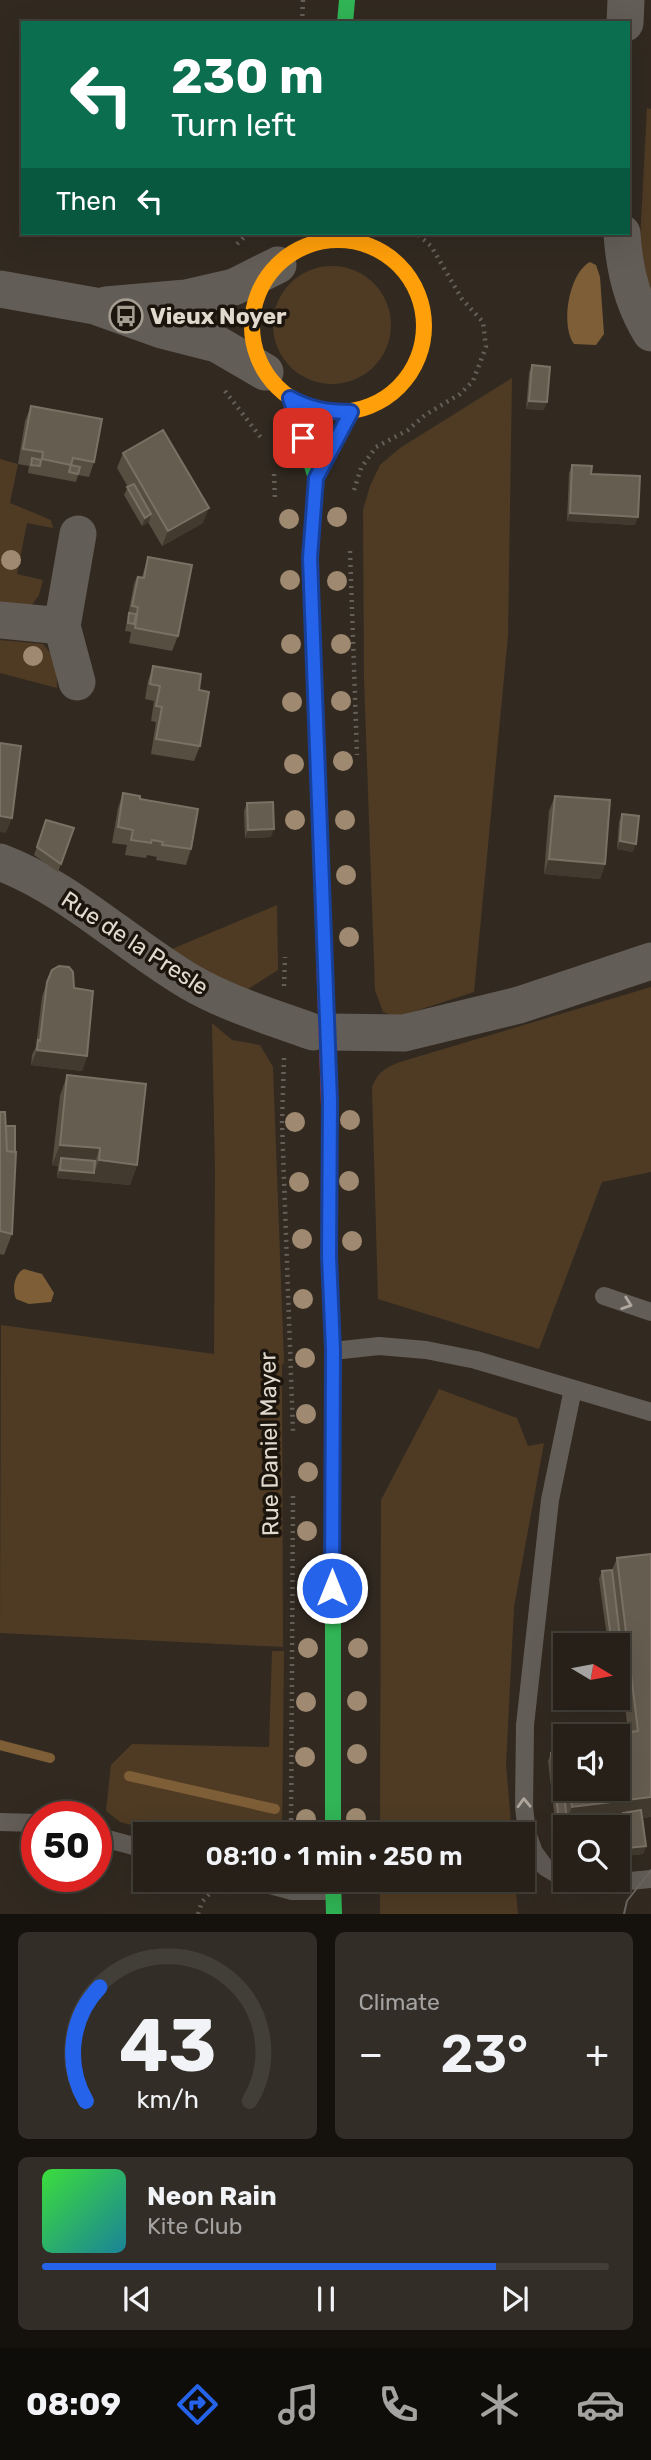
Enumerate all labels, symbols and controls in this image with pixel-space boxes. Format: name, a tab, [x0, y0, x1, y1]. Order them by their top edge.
text: 230 m	[171, 47, 324, 105]
icon: left	[56, 49, 147, 140]
text: Turn left	[171, 106, 296, 144]
icon: left	[131, 182, 169, 220]
text: Then	[56, 186, 117, 217]
bus stop icon: Vieux Noyer	[107, 297, 145, 335]
place label: Vieux Noyer	[150, 302, 287, 330]
pin	[273, 408, 333, 468]
icon: arrive	[284, 419, 322, 457]
street label: Rue de la Presle	[56, 885, 214, 1001]
one-way arrow	[621, 1296, 633, 1310]
street label: Rue Daniel Mayer	[253, 1351, 285, 1536]
position arrow	[295, 1551, 369, 1625]
north arrow	[553, 1633, 630, 1710]
map controls	[553, 1633, 630, 1892]
button: sound	[553, 1724, 630, 1801]
one-way arrow	[517, 1797, 532, 1808]
speed limit sign: 50	[21, 1801, 112, 1892]
button: search	[553, 1815, 630, 1892]
text: 08:10 · 1 min · 250 m	[205, 1841, 463, 1872]
text: Climate	[359, 1988, 440, 2016]
text: 43	[118, 2004, 216, 2090]
text: 23°	[441, 2023, 528, 2085]
text: −	[359, 2031, 383, 2077]
text: +	[585, 2031, 609, 2077]
text: km/h	[136, 2085, 198, 2114]
text: Neon Rain	[147, 2181, 277, 2212]
text: Kite Club	[147, 2212, 242, 2240]
icon: previous	[118, 2280, 156, 2318]
icon: pause	[307, 2280, 345, 2318]
icon: next	[496, 2280, 534, 2318]
icon: directions	[173, 2380, 222, 2429]
icon: music	[274, 2380, 323, 2429]
icon: phone	[374, 2380, 423, 2429]
icon: climate	[475, 2380, 524, 2429]
icon: car	[576, 2380, 625, 2429]
text: 08:09	[26, 2385, 121, 2423]

